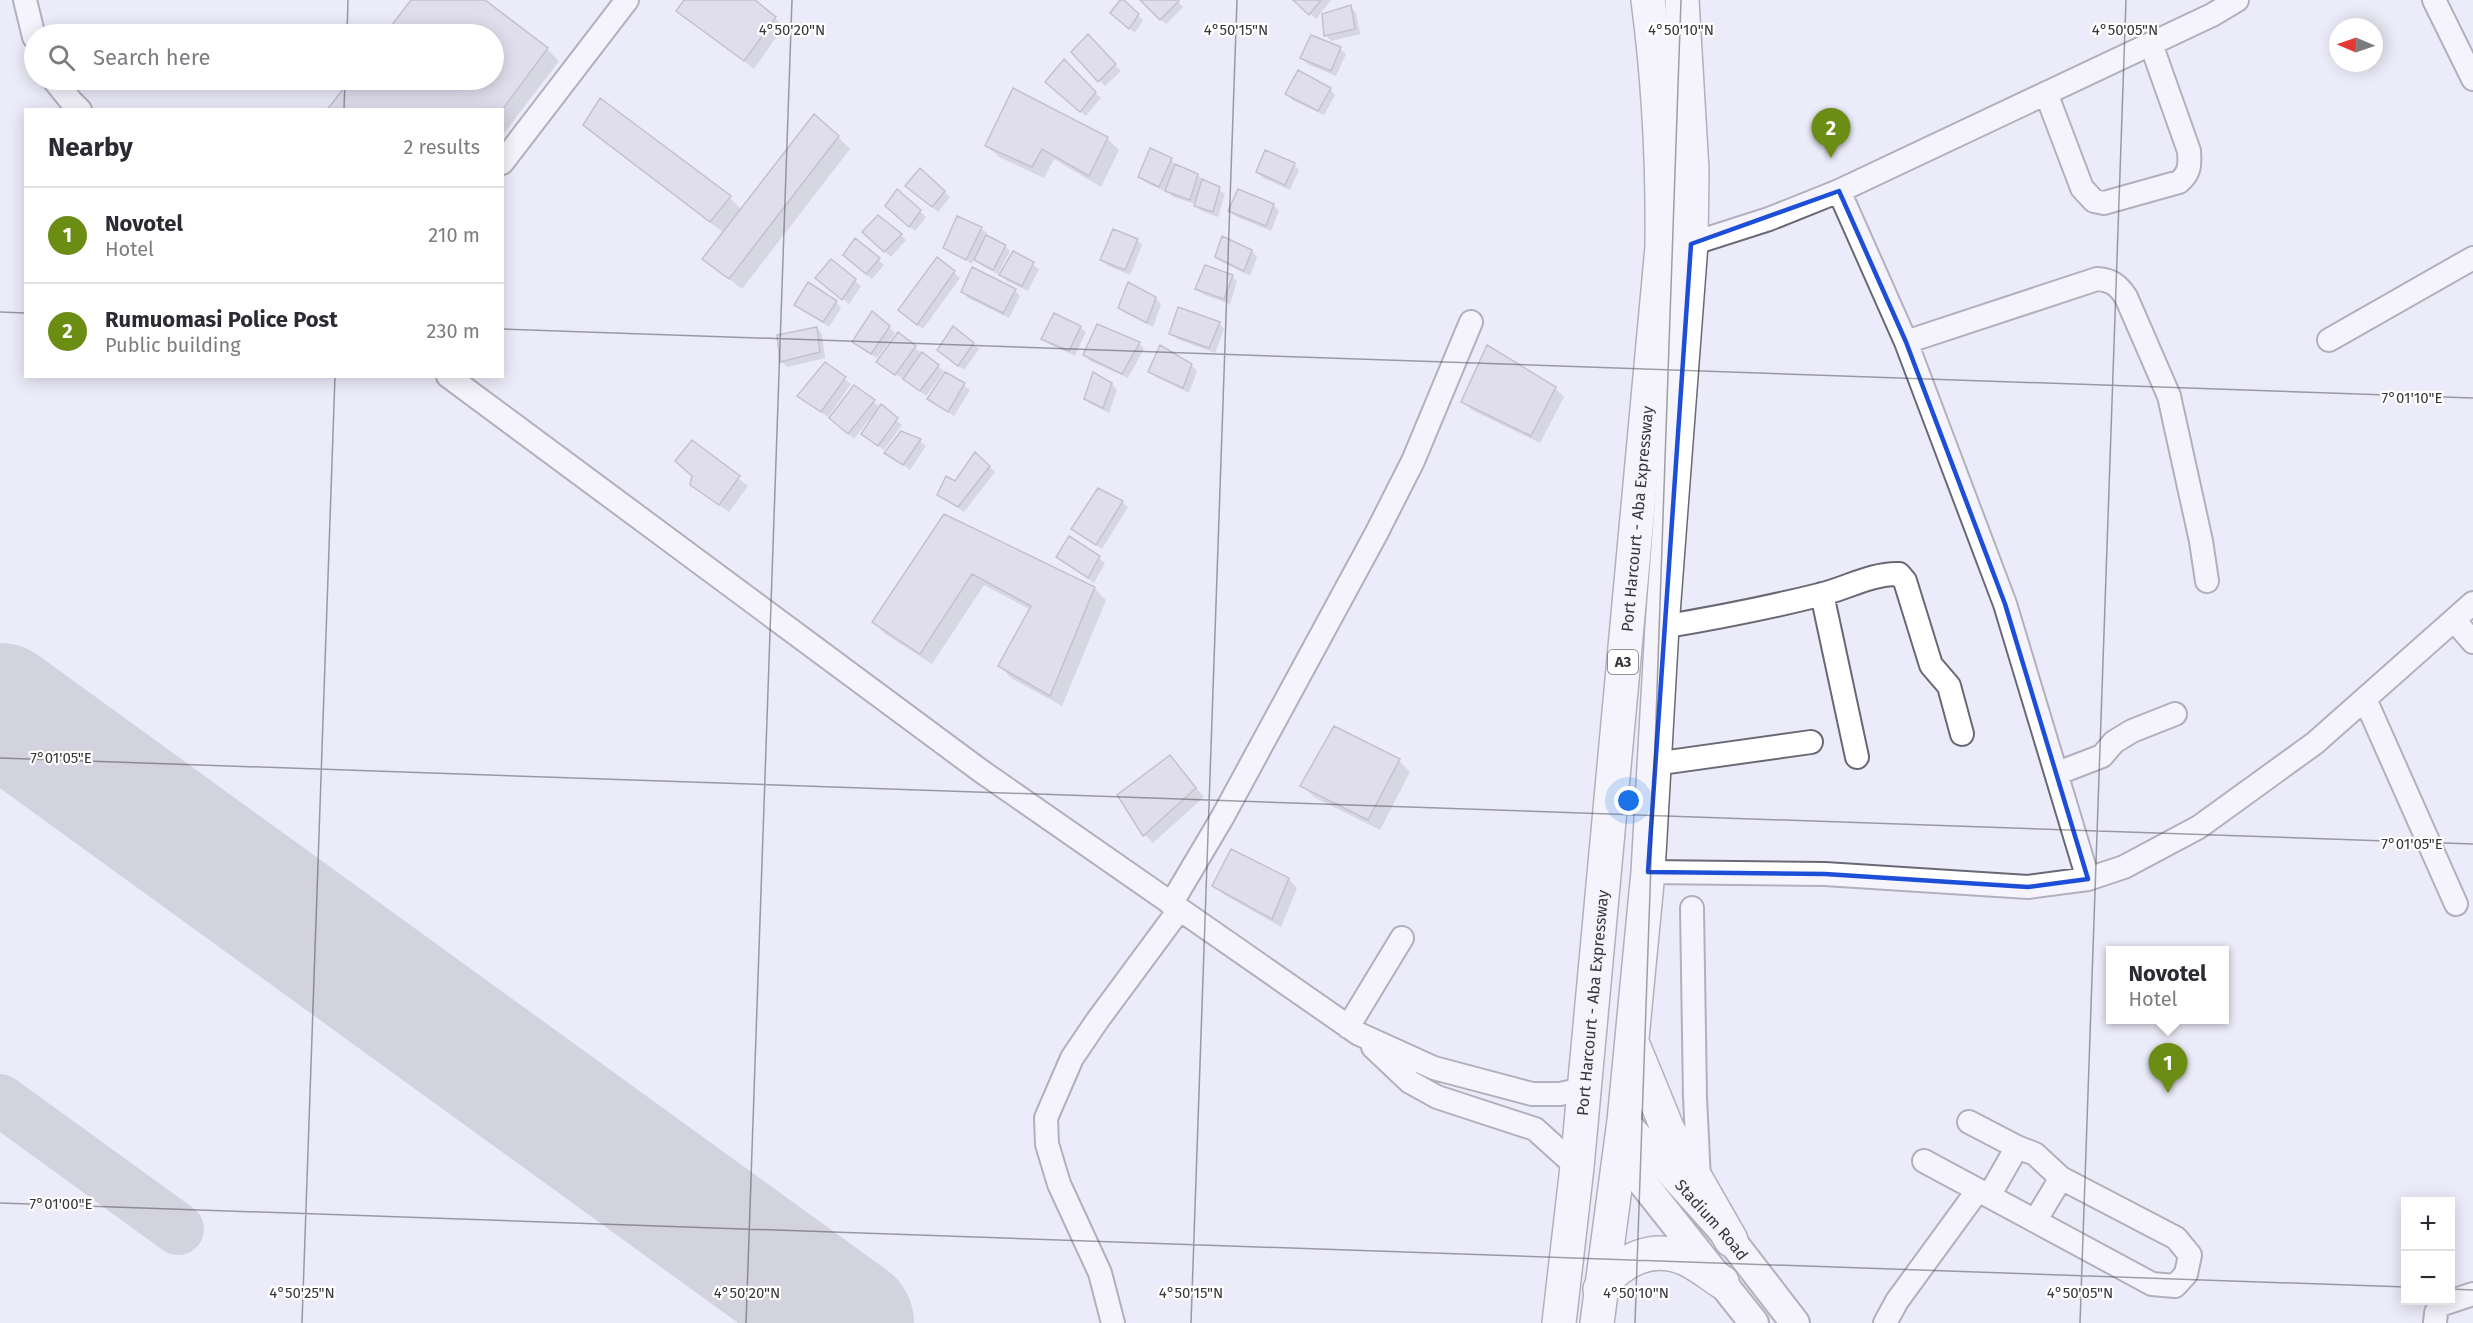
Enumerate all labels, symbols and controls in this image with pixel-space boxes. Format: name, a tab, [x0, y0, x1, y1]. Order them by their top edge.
north arrow	[2329, 18, 2383, 72]
text: 4°50'20"N	[759, 21, 825, 39]
text: 4°50'15"N	[1204, 21, 1268, 39]
text: 4°50'10"N	[1648, 21, 1714, 39]
text: 4°50'05"N	[2092, 21, 2158, 39]
search box	[24, 24, 504, 90]
icon: search	[45, 41, 78, 74]
text: Search here	[93, 44, 211, 71]
pin: 2	[1812, 108, 1850, 158]
text: Nearby	[48, 132, 133, 163]
text: 2 results	[403, 135, 480, 159]
text: Novotel	[105, 210, 183, 237]
text: 1	[63, 223, 72, 247]
text: 210 m	[428, 223, 480, 247]
text: Hotel	[105, 237, 154, 261]
text: Rumuomasi Police Post	[105, 306, 338, 333]
text: 2	[62, 319, 73, 343]
text: 230 m	[427, 319, 480, 343]
text: Public building	[105, 333, 241, 357]
text: 7°01'10"E	[2381, 389, 2443, 407]
street label: Port Harcourt - Aba Expressway	[1617, 405, 1657, 633]
road number: A3	[1608, 650, 1638, 674]
text: 7°01'05"E	[30, 749, 92, 767]
your location	[1614, 786, 1643, 815]
text: 7°01'05"E	[2381, 835, 2443, 853]
street label: Port Harcourt - Aba Expressway	[1572, 889, 1612, 1116]
popup	[2106, 946, 2229, 1024]
text: Novotel	[2129, 960, 2207, 987]
text: Hotel	[2129, 987, 2177, 1011]
pin: 1	[2148, 1044, 2188, 1093]
street label: Stadium Road	[1671, 1175, 1752, 1264]
text: 7°01'00"E	[30, 1195, 92, 1213]
map controls	[2401, 1197, 2455, 1305]
button: +	[2401, 1197, 2455, 1251]
button: −	[2401, 1251, 2455, 1305]
text: 4°50'25"N	[269, 1284, 335, 1302]
text: 4°50'20"N	[714, 1284, 780, 1302]
text: 4°50'15"N	[1159, 1284, 1223, 1302]
text: 4°50'10"N	[1603, 1284, 1669, 1302]
text: 4°50'05"N	[2047, 1284, 2113, 1302]

